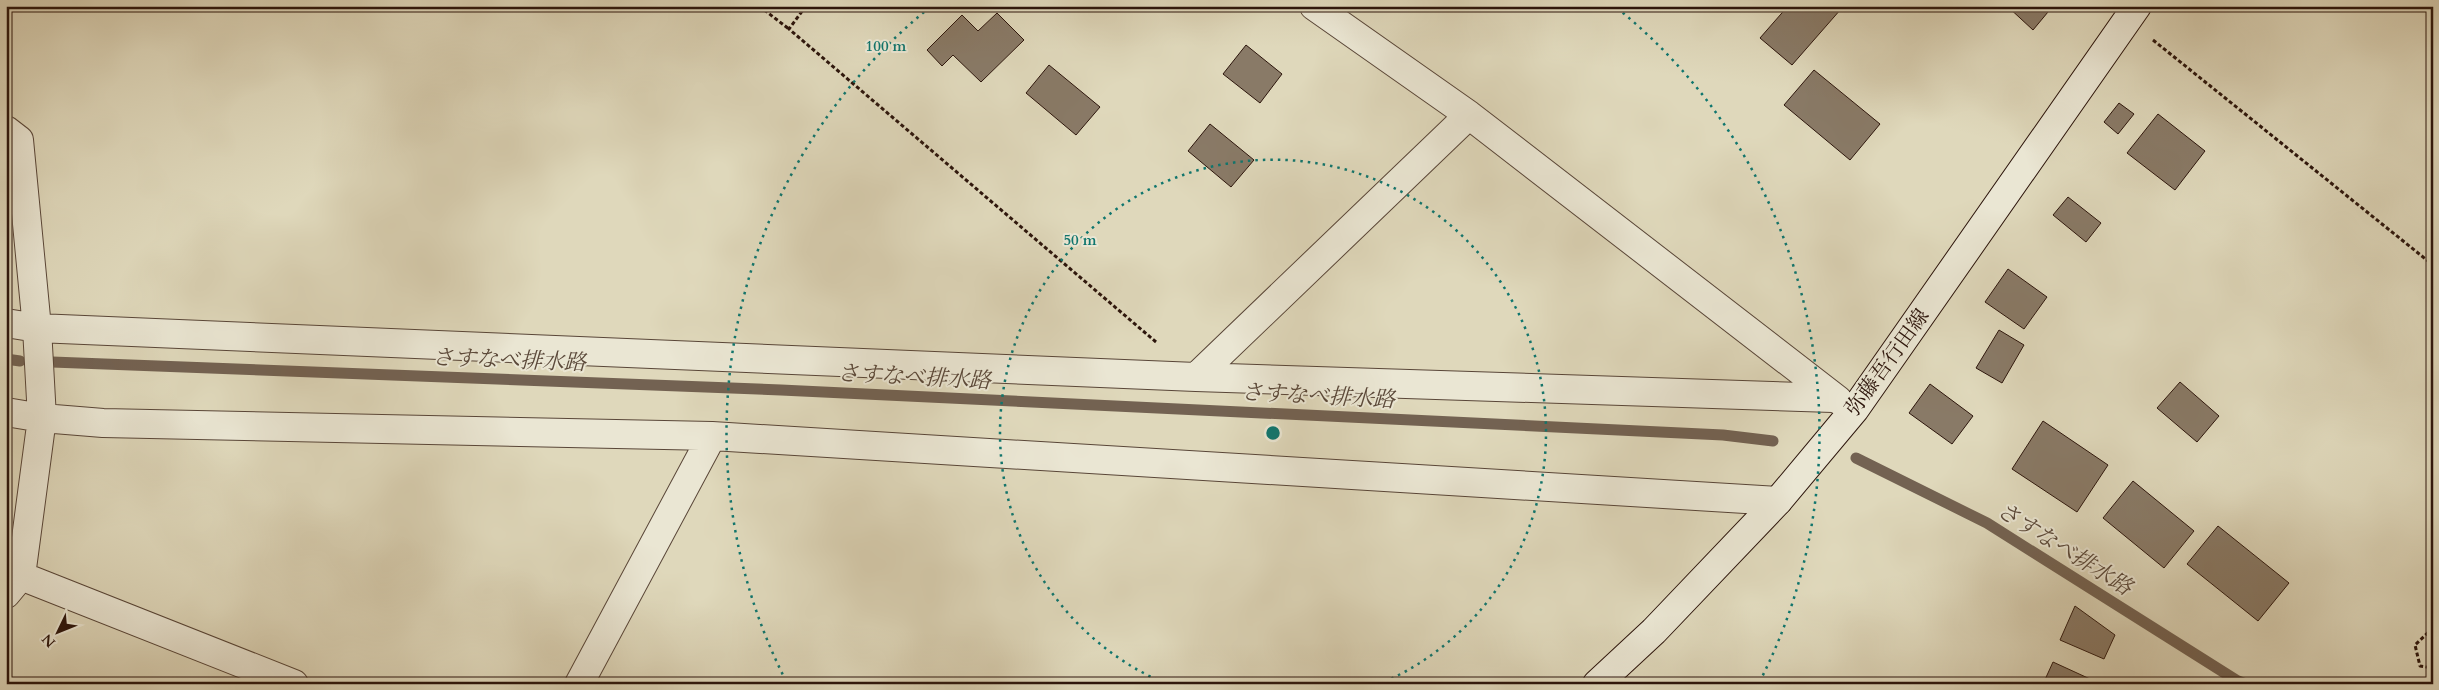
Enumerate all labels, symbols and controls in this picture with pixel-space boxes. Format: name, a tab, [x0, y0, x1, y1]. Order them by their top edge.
text: 100 m	[866, 36, 907, 56]
text: 50 m	[1063, 230, 1097, 250]
street label: 弥藤吾行田線	[1839, 303, 1936, 422]
water label: さすなべ排水路	[431, 342, 588, 378]
water label: さすなべ排水路	[836, 358, 994, 396]
water label: さすなべ排水路	[1240, 377, 1398, 415]
centre of rings	[1264, 424, 1282, 442]
water label: さすなべ排水路	[1991, 495, 2139, 603]
north arrow	[32, 608, 82, 658]
text: N	[38, 630, 60, 651]

